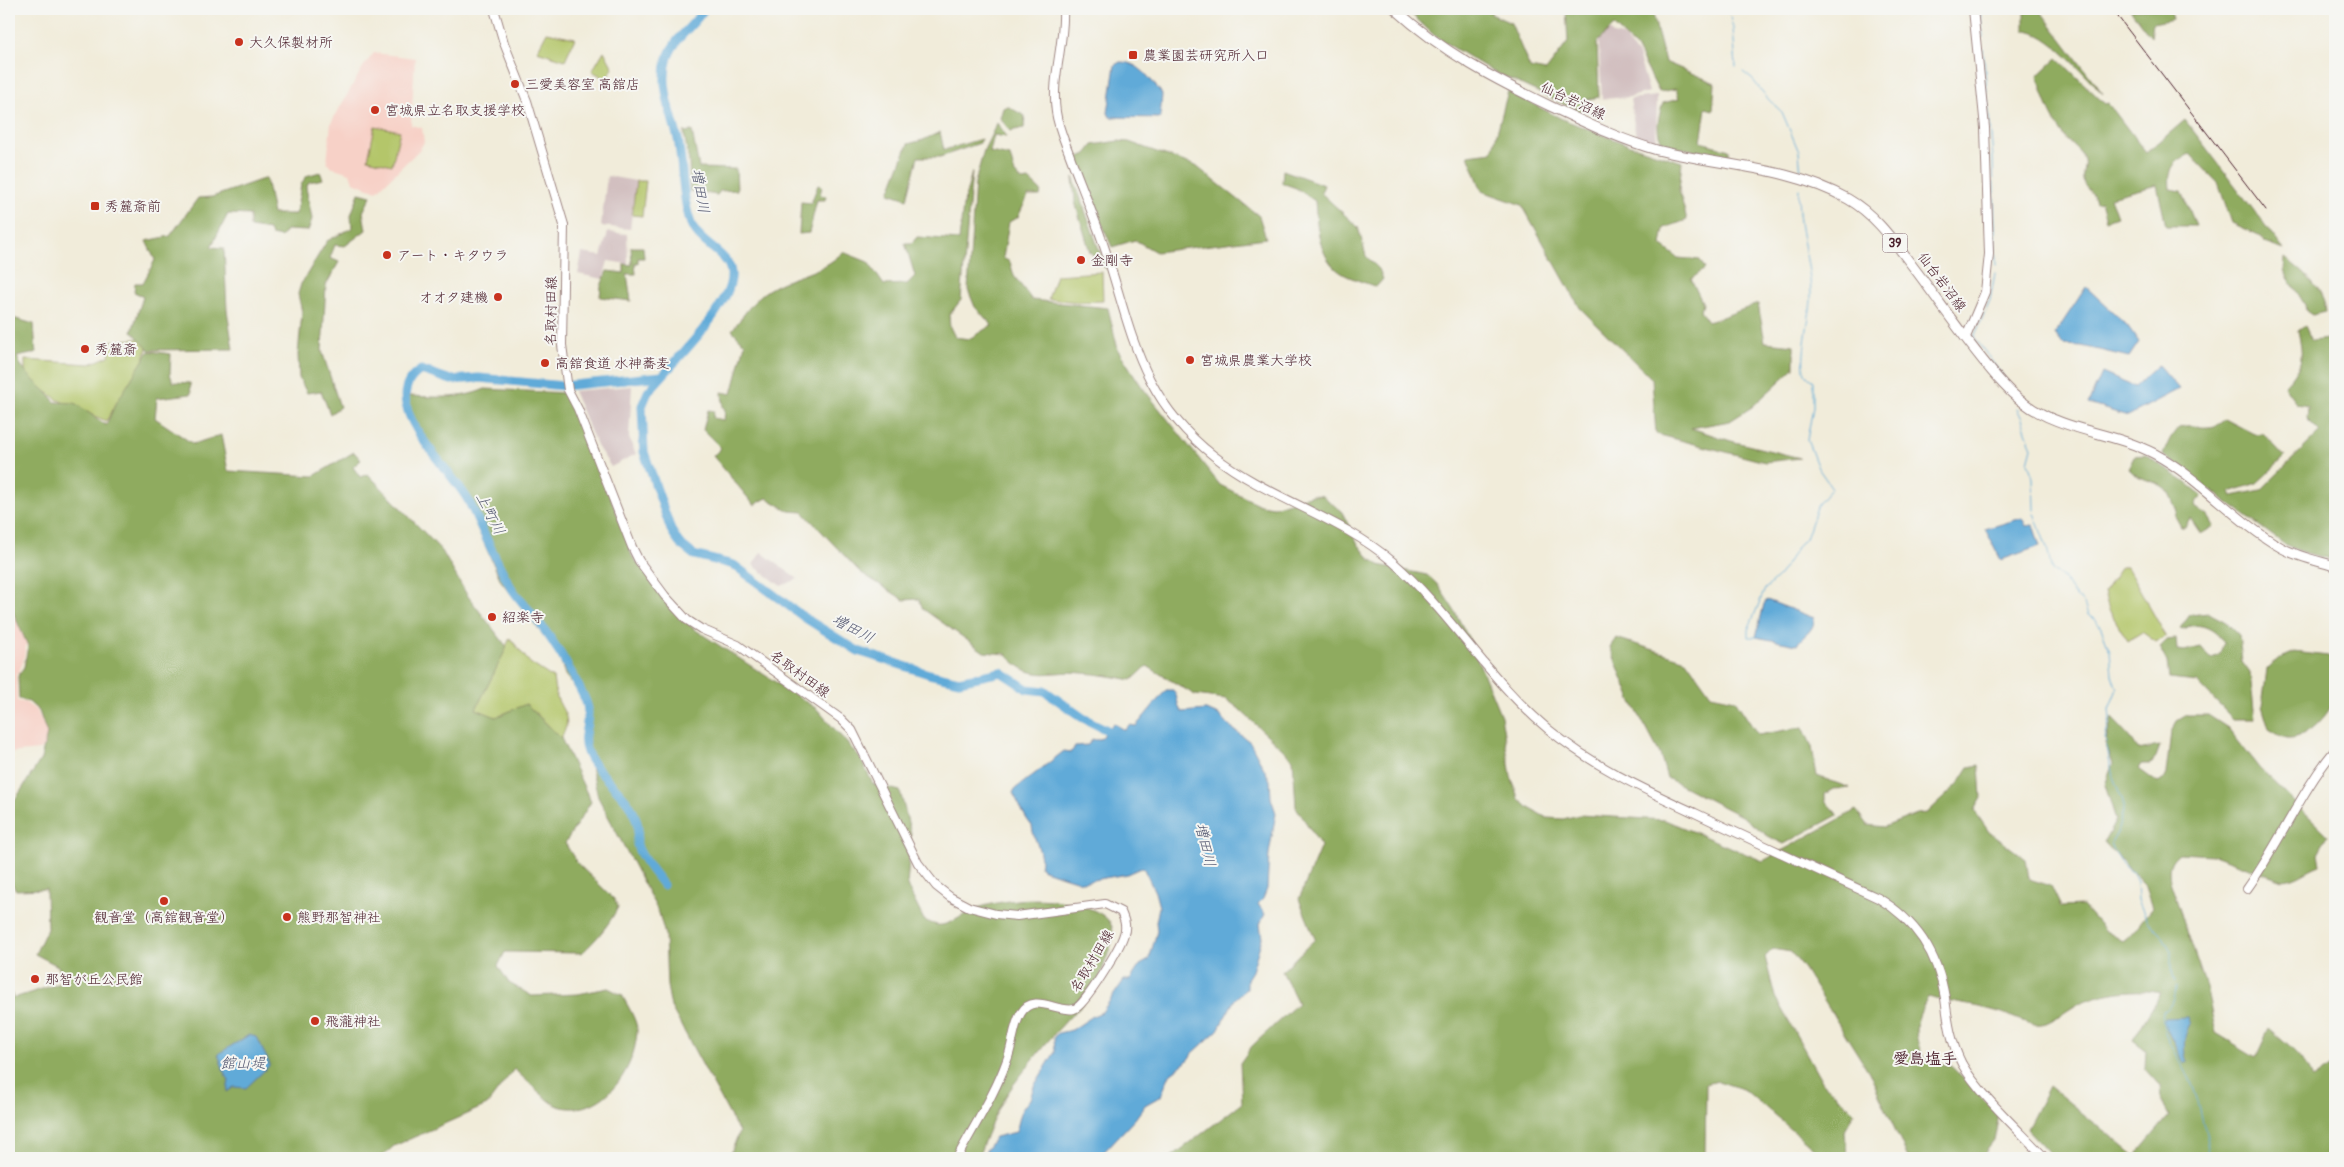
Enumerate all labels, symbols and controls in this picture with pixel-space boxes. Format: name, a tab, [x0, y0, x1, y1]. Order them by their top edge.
place label: 大久保製材所	[249, 34, 333, 51]
marker: 大久保製材所	[233, 36, 245, 48]
place label: 農業園芸研究所入口	[1143, 47, 1269, 64]
marker: 農業園芸研究所入口	[1127, 49, 1139, 61]
place label: 三愛美容室 高舘店	[525, 76, 640, 93]
marker: 三愛美容室 高舘店	[509, 78, 521, 90]
street label: 仙台岩沼線	[1538, 79, 1608, 123]
place label: 宮城県立名取支援学校	[385, 102, 525, 119]
marker: 宮城県立名取支援学校	[369, 104, 381, 116]
water label: 増田川	[687, 167, 713, 215]
place label: 秀麓斎前	[105, 198, 161, 215]
marker: 秀麓斎前	[89, 200, 101, 212]
road number: 39	[1882, 234, 1908, 252]
place label: アート・キタウラ	[397, 247, 508, 264]
marker: アート・キタウラ	[381, 249, 393, 261]
street label: 仙台岩沼線	[1914, 249, 1970, 315]
place label: 金剛寺	[1091, 252, 1133, 269]
marker: 金剛寺	[1075, 254, 1087, 266]
street label: 名取村田線	[542, 276, 560, 346]
place label: オオタ建機	[419, 289, 488, 306]
marker: オオタ建機	[492, 291, 504, 303]
place label: 秀麓斎	[95, 341, 137, 358]
marker: 秀麓斎	[79, 343, 91, 355]
place label: 宮城県農業大学校	[1200, 352, 1312, 369]
marker: 宮城県農業大学校	[1184, 354, 1196, 366]
place label: 高舘食道 水神蕎麦	[555, 355, 670, 372]
marker: 高舘食道 水神蕎麦	[539, 357, 551, 369]
water label: 上町川	[471, 490, 509, 538]
place label: 紹楽寺	[502, 609, 544, 626]
water label: 増田川	[829, 610, 877, 648]
marker: 紹楽寺	[486, 611, 498, 623]
street label: 名取村田線	[767, 647, 833, 701]
water label: 増田川	[1191, 821, 1219, 869]
marker: 観音堂（高舘観音堂）	[158, 895, 170, 907]
place label: 観音堂（高舘観音堂）	[94, 909, 234, 926]
place label: 熊野那智神社	[297, 909, 381, 926]
marker: 熊野那智神社	[281, 911, 293, 923]
street label: 名取村田線	[1067, 927, 1117, 995]
place label: 那智が丘公民館	[45, 971, 143, 988]
marker: 那智が丘公民館	[29, 973, 41, 985]
place label: 飛瀧神社	[325, 1013, 381, 1030]
marker: 飛瀧神社	[309, 1015, 321, 1027]
district label: 愛島塩手	[1893, 1049, 1957, 1069]
water label: 館山堤	[220, 1054, 266, 1073]

